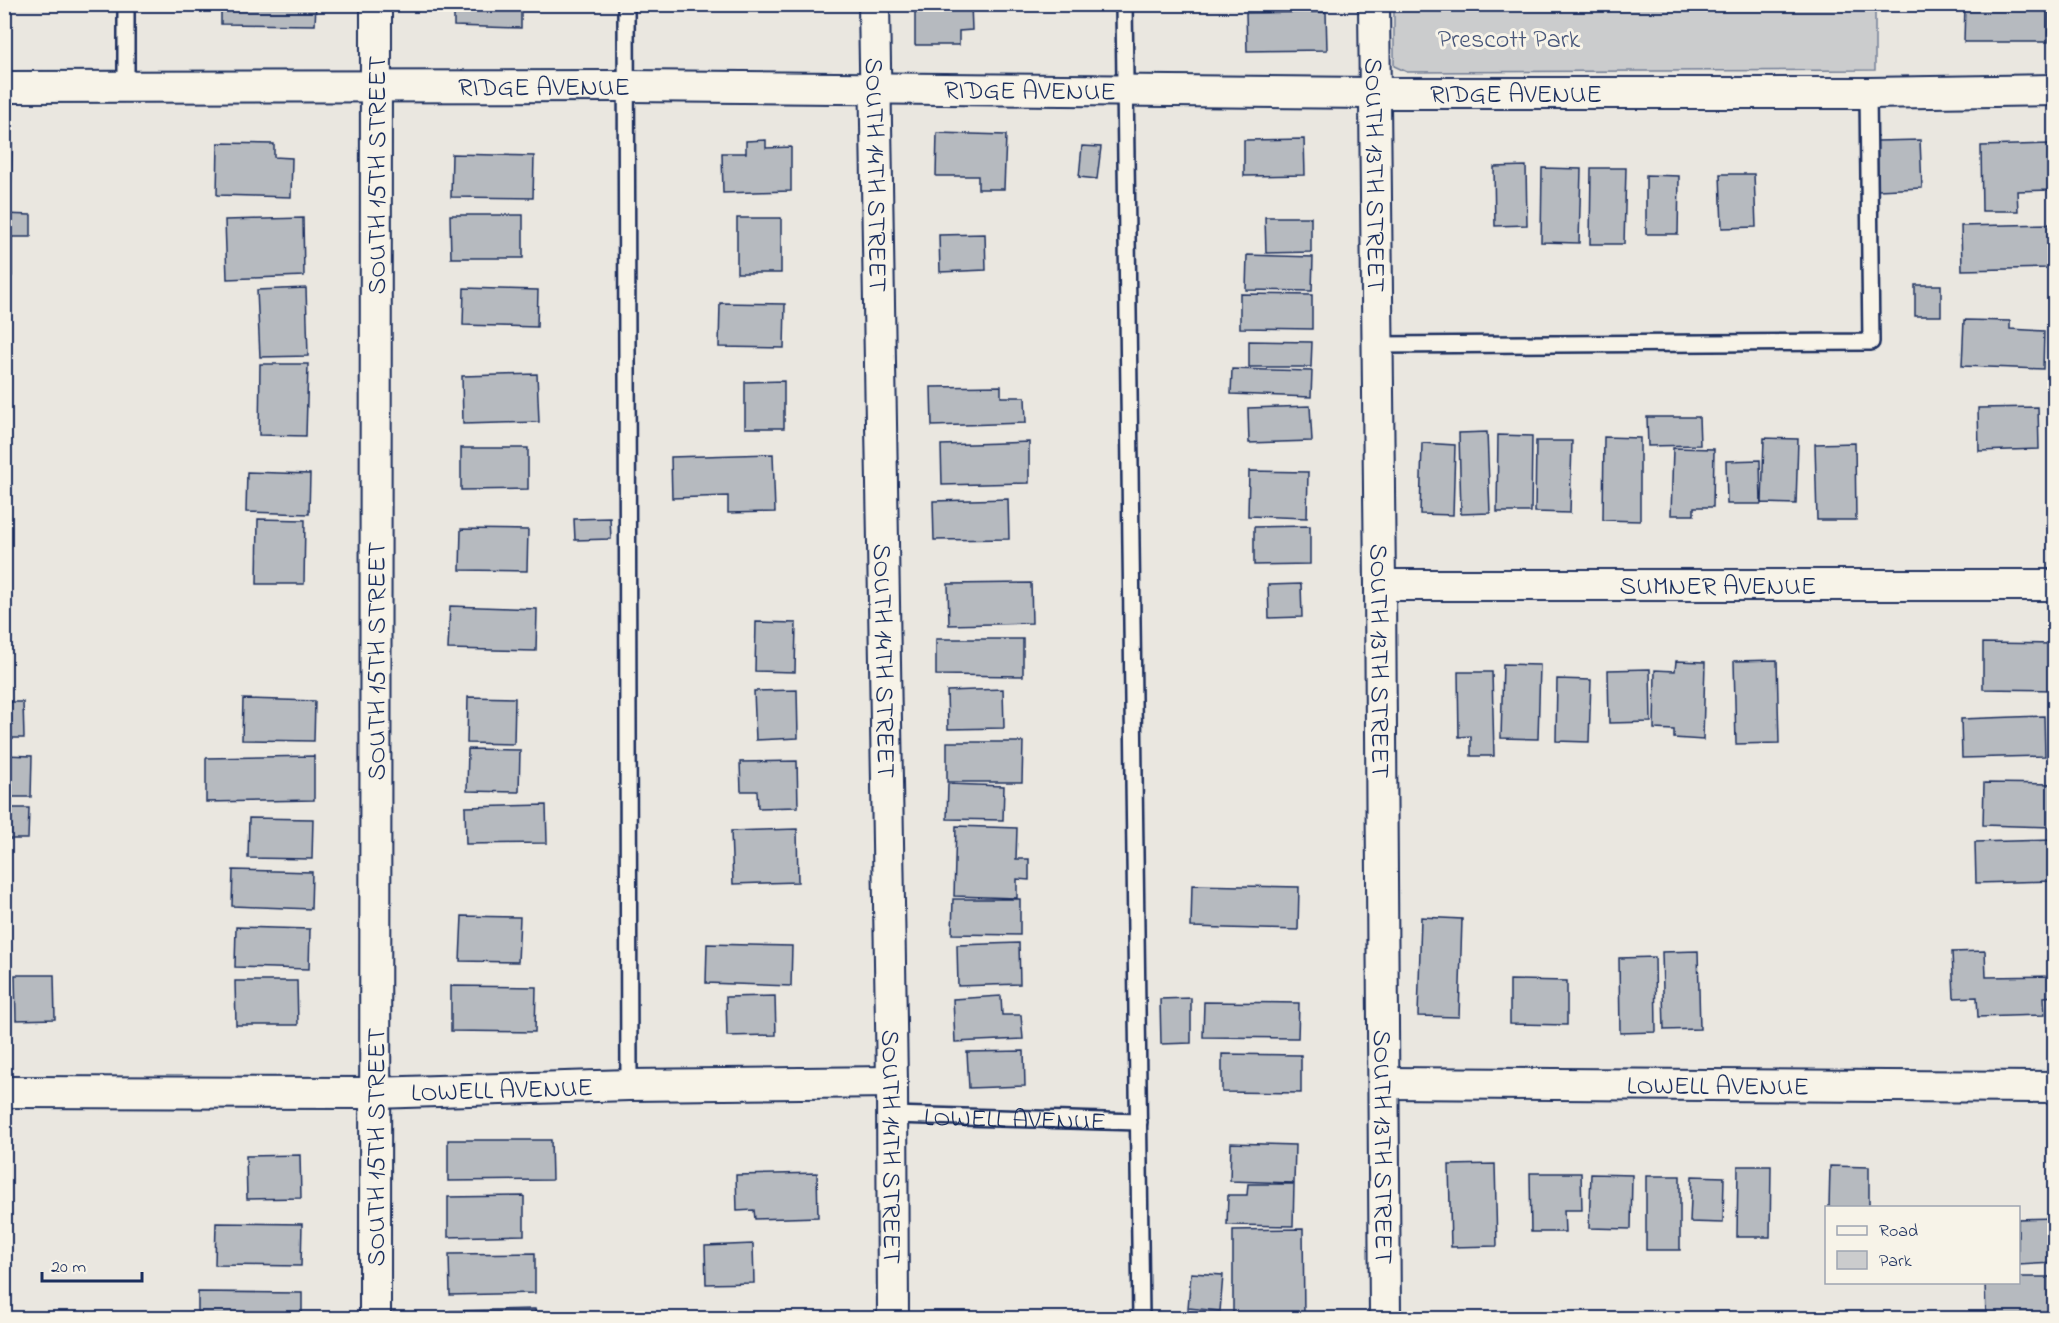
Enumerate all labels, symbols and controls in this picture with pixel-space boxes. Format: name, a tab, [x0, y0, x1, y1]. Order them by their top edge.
park label: Prescott Park	[1438, 22, 1581, 60]
street label: SOUTH 15TH STREET	[360, 55, 398, 294]
street label: SOUTH 14TH STREET	[853, 57, 895, 293]
street label: SOUTH 13TH STREET	[1353, 57, 1393, 293]
street label: RIDGE AVENUE	[458, 70, 630, 108]
street label: RIDGE AVENUE	[944, 73, 1116, 113]
street label: RIDGE AVENUE	[1430, 77, 1602, 115]
street label: SOUTH 15TH STREET	[359, 541, 398, 780]
street label: SOUTH 14TH STREET	[861, 543, 903, 779]
street label: SOUTH 13TH STREET	[1358, 543, 1397, 779]
street label: SUMNER AVENUE	[1620, 569, 1816, 607]
street label: SOUTH 15TH STREET	[359, 1027, 397, 1266]
street label: SOUTH 14TH STREET	[869, 1029, 909, 1264]
street label: SOUTH 13TH STREET	[1361, 1029, 1401, 1265]
street label: LOWELL AVENUE	[1627, 1068, 1809, 1108]
street label: LOWELL AVENUE	[410, 1070, 594, 1114]
street label: LOWELL AVENUE	[923, 1100, 1106, 1143]
legend	[1825, 1206, 2020, 1284]
text: Road	[1879, 1219, 1918, 1245]
scale bar	[42, 1245, 142, 1283]
text: Park	[1879, 1249, 1912, 1275]
text: 20 m	[51, 1255, 86, 1281]

